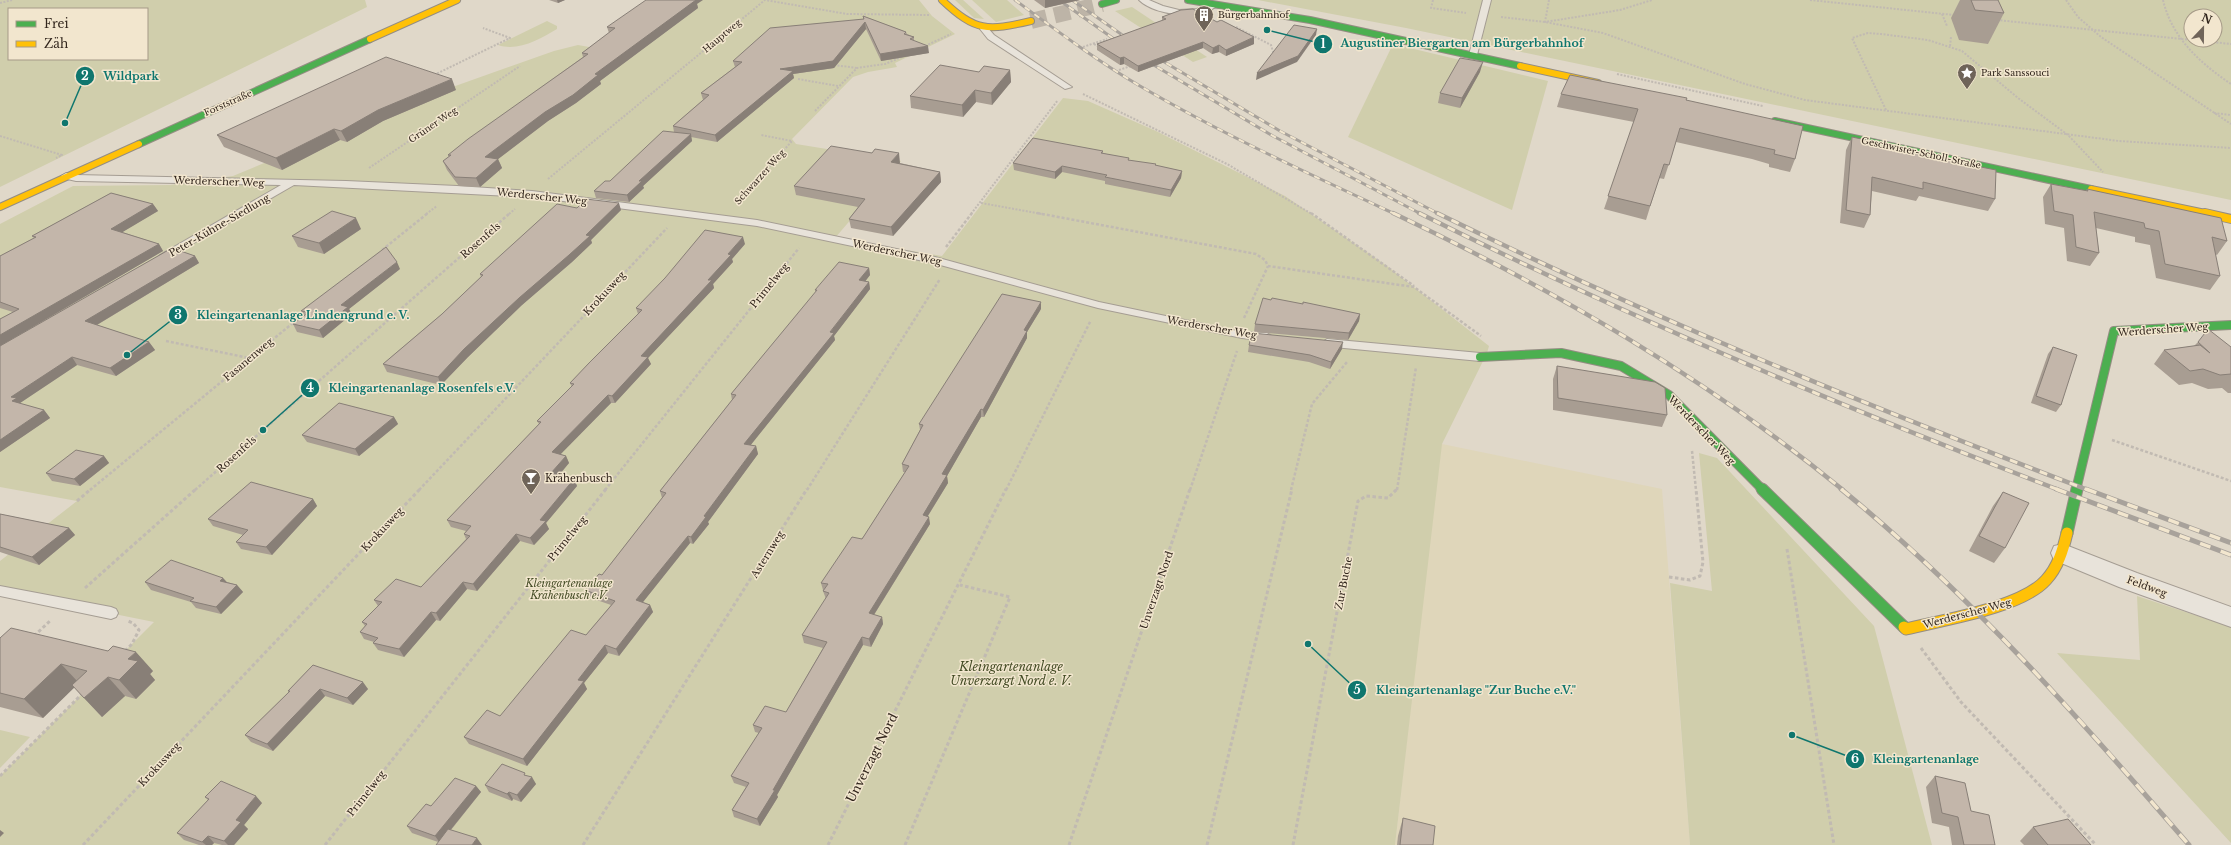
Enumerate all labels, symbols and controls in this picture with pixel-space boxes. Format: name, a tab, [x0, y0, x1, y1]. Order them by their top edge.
building icon: Bürgerbahnhof	[1193, 4, 1215, 32]
legend	[8, 8, 148, 60]
north arrow	[2183, 8, 2223, 48]
place label: Bürgerbahnhof	[1218, 9, 1290, 20]
text: N	[2199, 10, 2215, 27]
text: Frei	[44, 16, 69, 31]
street label: Hauptweg	[700, 16, 744, 55]
callout: Augustiner Biergarten am Bürgerbahnhof	[1313, 32, 1592, 55]
text: Zäh	[44, 36, 68, 51]
text: 1	[1320, 36, 1326, 51]
text: Augustiner Biergarten am Bürgerbahnhof	[1339, 36, 1585, 50]
place icon: Park Sanssouci	[1956, 62, 1978, 90]
callout: Wildpark	[75, 65, 166, 88]
place label: Park Sanssouci	[1981, 67, 2049, 78]
text: 2	[81, 68, 89, 83]
text: Wildpark	[102, 69, 160, 83]
street label: Forststraße	[202, 87, 254, 118]
street label: Grüner Weg	[406, 104, 460, 145]
street label: Geschwister-Scholl-Straße	[1860, 134, 1982, 171]
street label: Schwarzer Weg	[732, 146, 788, 207]
street label: Werderscher Weg	[172, 173, 266, 190]
street label: Werderscher Weg	[495, 185, 589, 208]
street label: Peter-Kühne-Siedlung	[166, 191, 273, 260]
street label: Rosenfels	[458, 219, 503, 261]
street label: Werderscher Weg	[850, 236, 944, 268]
street label: Primelweg	[747, 259, 792, 311]
street label: Krokusweg	[580, 268, 629, 318]
callout: Kleingartenanlage Lindengrund e. V.	[168, 303, 417, 326]
text: 3	[174, 307, 182, 322]
text: Kleingartenanlage Lindengrund e. V.	[197, 308, 409, 322]
street label: Werderscher Weg	[1165, 313, 1259, 342]
street label: Werderscher Weg	[2116, 320, 2210, 339]
street label: Fasanenweg	[221, 334, 277, 384]
callout: Kleingartenanlage Rosenfels e.V.	[300, 376, 523, 399]
text: 4	[306, 380, 314, 395]
text: Kleingartenanlage Rosenfels e.V.	[329, 381, 516, 395]
street label: Werderscher Weg	[1665, 392, 1739, 468]
street label: Rosenfels	[214, 433, 259, 476]
bar icon: Krähenbusch	[520, 467, 542, 495]
place label: Krähenbusch	[545, 472, 613, 485]
street label: Krokusweg	[358, 504, 407, 554]
street label: Primelweg	[545, 512, 590, 564]
street label: Asternweg	[747, 527, 788, 581]
street label: Unverzagt Nord	[1137, 549, 1176, 631]
street label: Zur Buche	[1332, 555, 1355, 611]
street label: Feldweg	[2125, 573, 2170, 600]
park label: Kleingartenanlage Krähenbusch e.V.	[525, 577, 613, 602]
street label: Werderscher Weg	[1921, 595, 2014, 632]
park label: Kleingartenanlage Unverzargt Nord e. V.	[950, 659, 1072, 688]
callout: Kleingartenanlage "Zur Buche e.V."	[1347, 678, 1584, 701]
text: 5	[1353, 682, 1361, 697]
text: Kleingartenanlage "Zur Buche e.V."	[1376, 683, 1576, 697]
street label: Unverzagt Nord	[843, 711, 901, 805]
street label: Krokusweg	[135, 739, 184, 789]
callout: Kleingartenanlage	[1845, 748, 1987, 771]
text: 6	[1851, 751, 1859, 766]
text: Kleingartenanlage	[1873, 752, 1980, 766]
street label: Primelweg	[344, 767, 389, 819]

